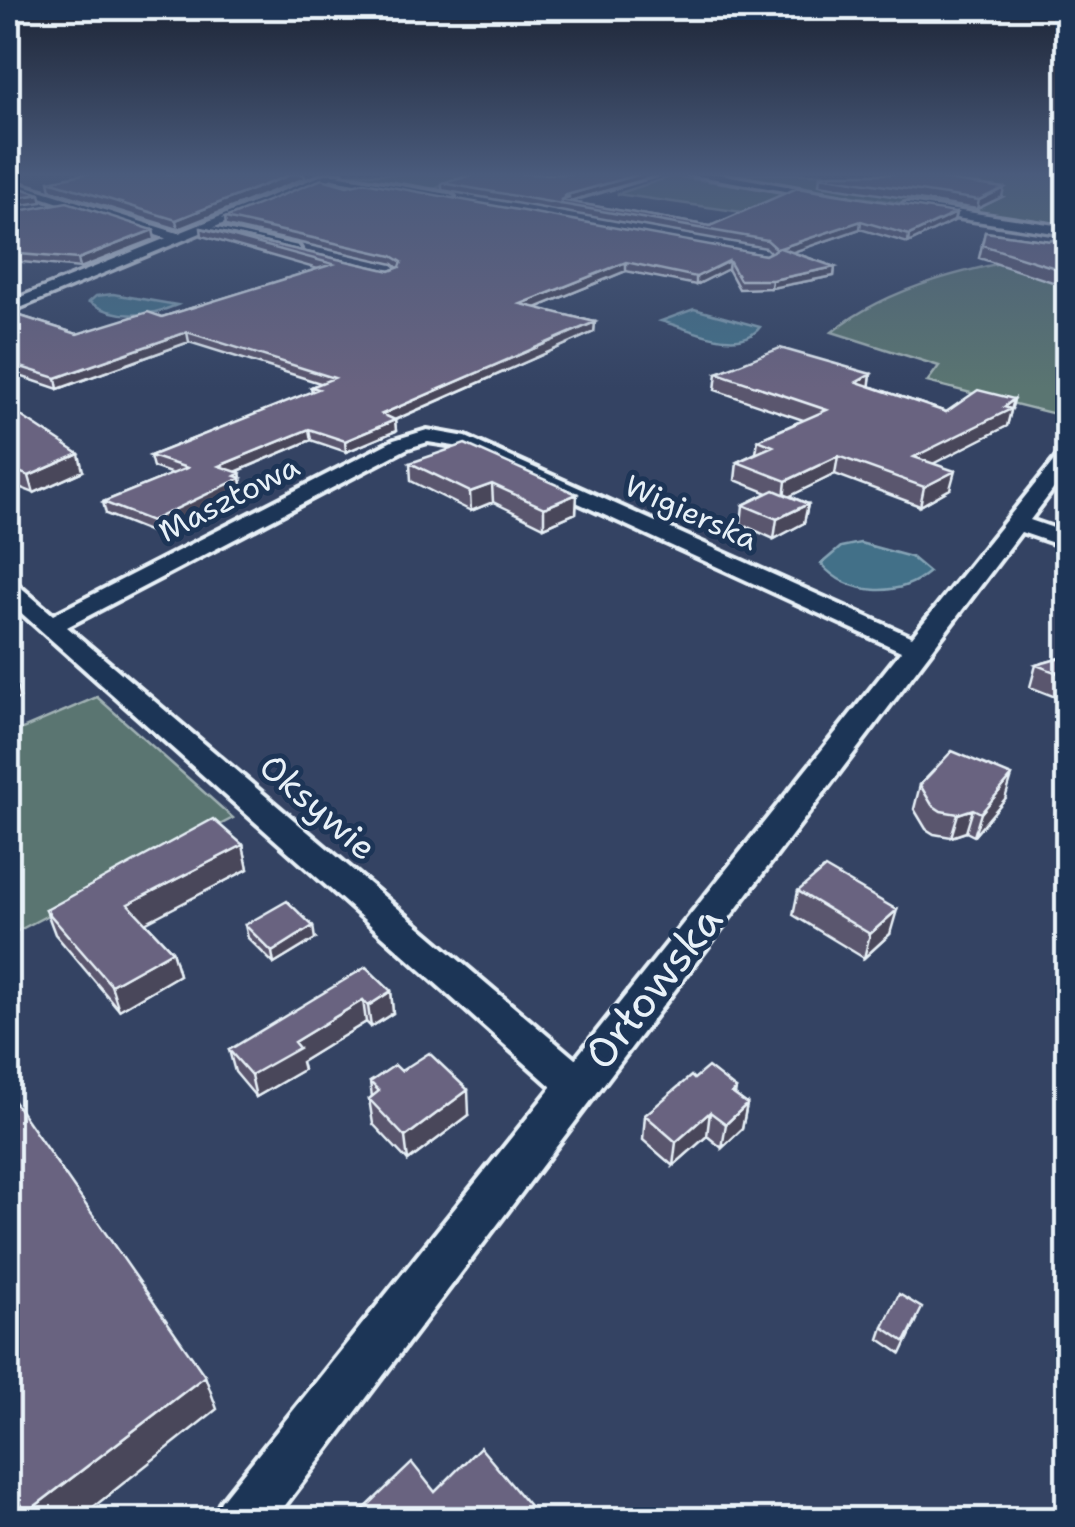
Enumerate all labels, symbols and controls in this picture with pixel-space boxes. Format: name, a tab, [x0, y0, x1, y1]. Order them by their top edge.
street label: Masztowa	[151, 445, 307, 552]
street label: Wigierska	[618, 465, 765, 560]
street label: Oksywie	[250, 743, 387, 871]
street label: Orłowska	[571, 894, 735, 1080]

